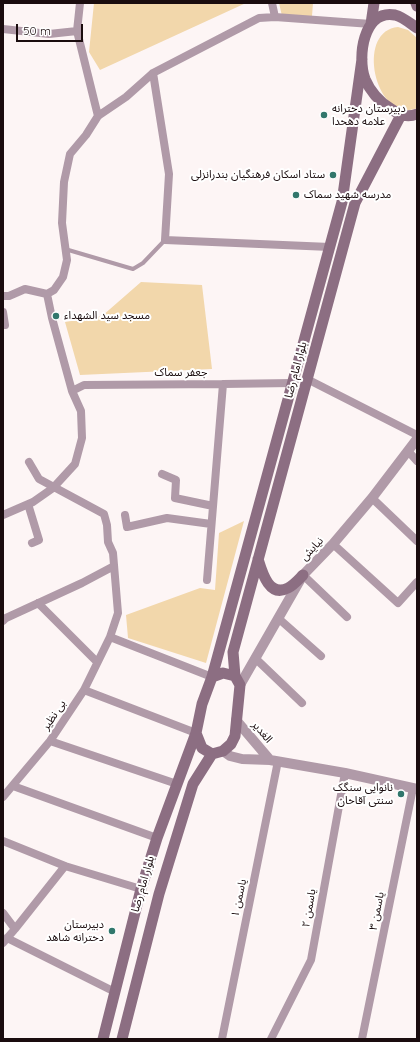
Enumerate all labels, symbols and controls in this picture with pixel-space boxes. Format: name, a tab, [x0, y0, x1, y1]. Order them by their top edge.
scale bar	[18, 16, 85, 42]
text: 50 m	[23, 23, 51, 38]
place label: دبیرستان دخترانه علامه دهخدا	[332, 102, 406, 128]
marker: دبیرستان دخترانه علامه دهخدا	[319, 110, 329, 120]
place label: ستاد اسکان فرهنگیان بندرانزلی	[191, 168, 325, 182]
marker: ستاد اسکان فرهنگیان بندرانزلی	[328, 170, 338, 180]
place label: مدرسه شهید سماک	[304, 188, 391, 202]
marker: مدرسه شهید سماک	[291, 190, 301, 200]
place label: مسجد سید الشهداء	[64, 309, 150, 323]
marker: مسجد سید الشهداء	[51, 311, 61, 321]
street label: بلوار امام رضا	[282, 340, 310, 400]
street label: جعفر سماک	[155, 366, 207, 380]
street label: نیایش	[298, 534, 326, 564]
street label: بی نظیر	[39, 698, 69, 732]
street label: الغدیر	[249, 718, 275, 746]
place label: نانوایی سنگک سنتی آقاخان	[333, 781, 393, 807]
marker: نانوایی سنگک سنتی آقاخان	[396, 789, 406, 799]
street label: بلوار امام رضا	[129, 854, 157, 914]
street label: یاسمن ۱	[229, 878, 249, 918]
street label: یاسمن ۲	[299, 888, 319, 928]
street label: یاسمن ۳	[367, 891, 387, 931]
place label: دبیرستان دخترانه شاهد	[46, 918, 104, 944]
marker: دبیرستان دخترانه شاهد	[107, 926, 117, 936]

